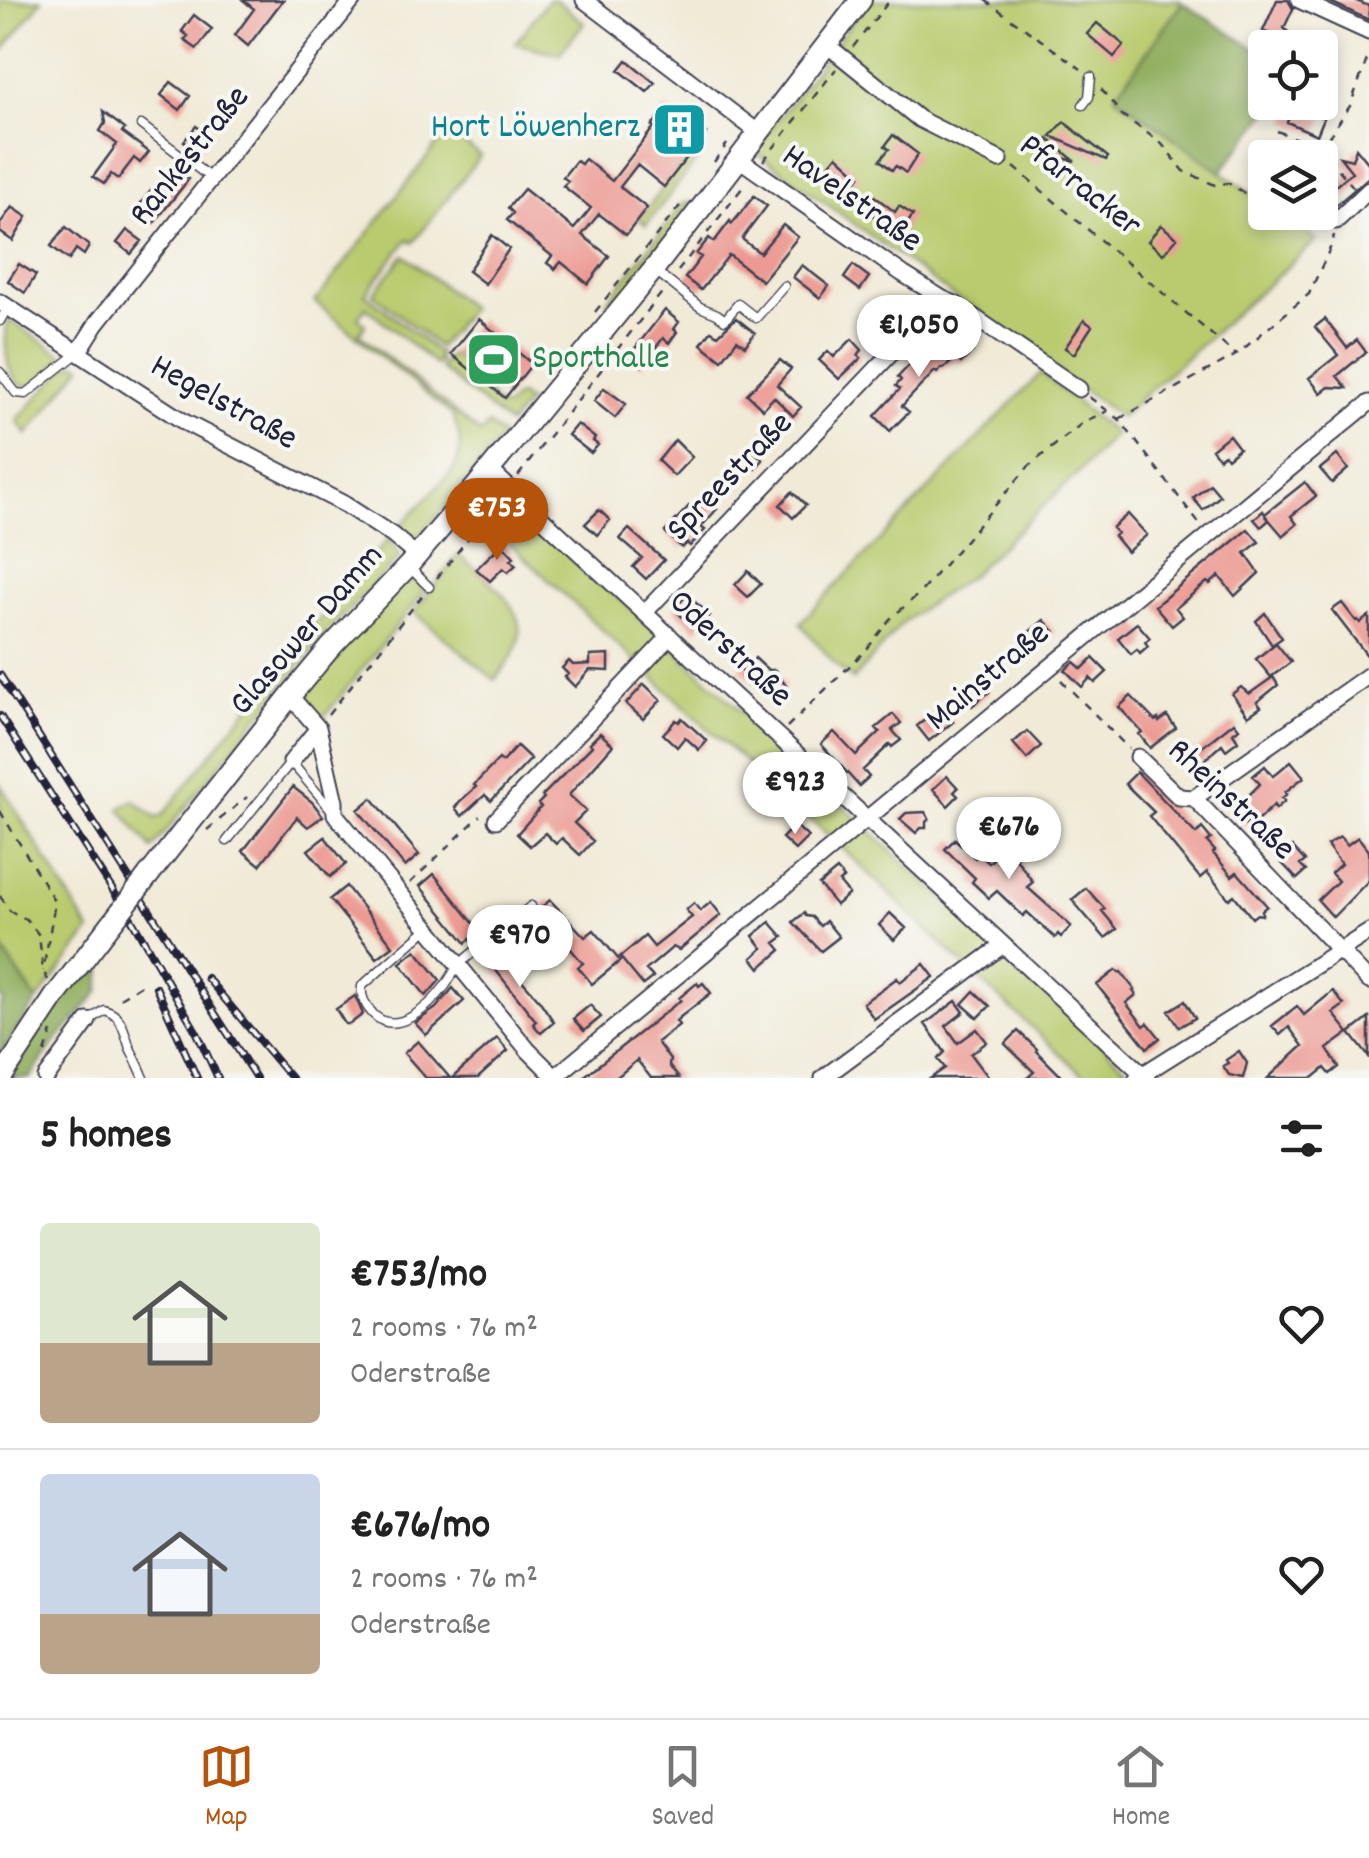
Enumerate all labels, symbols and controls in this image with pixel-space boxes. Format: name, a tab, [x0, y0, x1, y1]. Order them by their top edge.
map controls	[1248, 30, 1338, 230]
button: locate	[1248, 30, 1338, 120]
street label: Rankestraße	[119, 76, 263, 238]
building icon: Hort Löwenherz	[649, 99, 709, 159]
place label: Hort Löwenherz	[431, 104, 640, 154]
street label: Pfarracker	[1007, 123, 1151, 251]
street label: Havelstraße	[770, 133, 932, 267]
button: layers	[1248, 140, 1338, 230]
pin: €1,050	[838, 295, 1000, 380]
text: €1,050	[879, 304, 959, 350]
sports icon: Sporthalle	[463, 330, 523, 390]
place label: Sporthalle	[532, 335, 670, 385]
street label: Hegelstraße	[140, 343, 306, 465]
street label: Spreestraße	[656, 401, 806, 555]
pin: €753	[438, 478, 556, 563]
text: €753	[467, 487, 527, 533]
street label: Glasower Damm	[219, 534, 397, 728]
street label: Oderstraße	[656, 579, 802, 721]
street label: Mainstraße	[916, 611, 1062, 745]
street label: Rheinstraße	[1154, 728, 1306, 874]
pin: €923	[736, 752, 854, 837]
text: €923	[765, 761, 825, 807]
pin: €676	[950, 797, 1068, 882]
text: €676	[978, 806, 1040, 852]
pin: €970	[461, 905, 579, 990]
text: €970	[489, 914, 551, 960]
text: 5 homes	[40, 1108, 172, 1168]
icon: filters	[1274, 1111, 1329, 1166]
text: €753/mo	[350, 1247, 487, 1307]
icon: home	[120, 1263, 240, 1383]
icon: heart	[1274, 1296, 1329, 1351]
text: 2 rooms · 76 m²	[350, 1307, 538, 1353]
text: Oderstraße	[350, 1353, 491, 1399]
text: €676/mo	[350, 1498, 490, 1558]
icon: home	[120, 1514, 240, 1634]
icon: heart	[1274, 1547, 1329, 1602]
text: 2 rooms · 76 m²	[350, 1558, 538, 1604]
text: Oderstraße	[350, 1604, 491, 1650]
tab: Map	[199, 1739, 254, 1839]
tab: Saved	[652, 1739, 714, 1839]
tab: Home	[1112, 1739, 1170, 1839]

